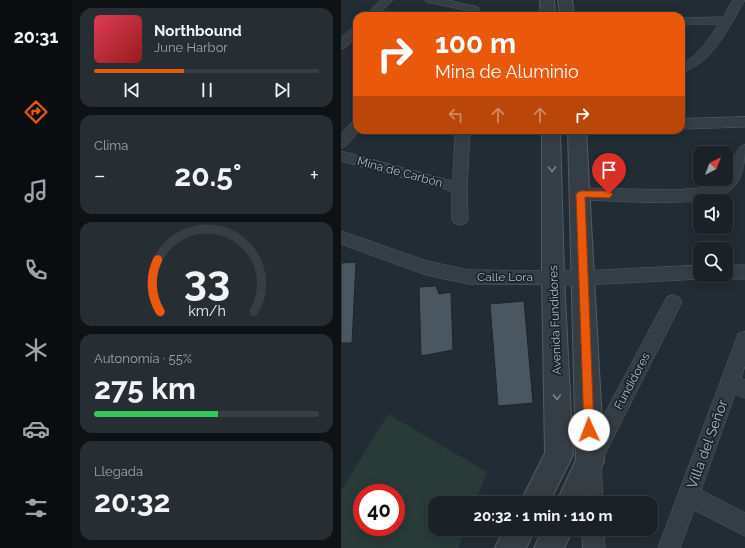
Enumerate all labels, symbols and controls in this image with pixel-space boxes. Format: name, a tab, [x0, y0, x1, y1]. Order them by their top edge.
text: Northbound	[154, 22, 242, 40]
text: 20:31	[14, 26, 58, 47]
text: 100 m	[435, 27, 516, 60]
icon: right	[369, 28, 421, 80]
text: June Harbor	[154, 40, 228, 55]
text: Mina de Aluminio	[435, 61, 579, 82]
icon: previous	[121, 79, 143, 101]
icon: pause	[196, 79, 218, 101]
icon: next	[271, 79, 293, 101]
icon: directions	[22, 98, 50, 126]
icon: left	[445, 104, 467, 126]
icon: ahead	[487, 104, 509, 126]
icon: ahead	[529, 104, 551, 126]
icon: right	[571, 104, 593, 126]
text: Clima	[94, 138, 128, 153]
north arrow	[693, 146, 733, 186]
map controls	[693, 146, 733, 282]
pin	[592, 153, 626, 194]
street label: Mina de Carbón	[356, 154, 444, 190]
text: 20.5°	[174, 158, 241, 193]
icon: arrive	[598, 159, 620, 181]
text: −	[94, 162, 106, 188]
text: +	[310, 162, 319, 188]
one-way arrow	[548, 166, 556, 172]
icon: music	[22, 177, 50, 205]
button: sound	[693, 194, 733, 234]
button: search	[693, 242, 733, 282]
icon: phone	[22, 256, 50, 284]
text: 33	[183, 256, 230, 305]
street label: Avenida Fundidores	[546, 265, 564, 375]
street label: Calle Lora	[477, 270, 533, 284]
text: km/h	[188, 303, 225, 319]
icon: climate	[22, 336, 50, 364]
street label: Fundidores	[611, 350, 653, 412]
text: Autonomía · 55%	[94, 351, 192, 366]
text: 275 km	[94, 371, 196, 406]
one-way arrow	[553, 394, 562, 400]
street label: Villa del Señor	[684, 397, 731, 491]
position arrow	[568, 409, 610, 451]
icon: car	[22, 415, 50, 443]
text: Llegada	[94, 464, 143, 479]
text: 20:32	[94, 484, 170, 519]
speed limit sign: 40	[353, 484, 405, 536]
icon: filters	[22, 494, 50, 522]
text: 20:32 · 1 min · 110 m	[474, 507, 612, 525]

